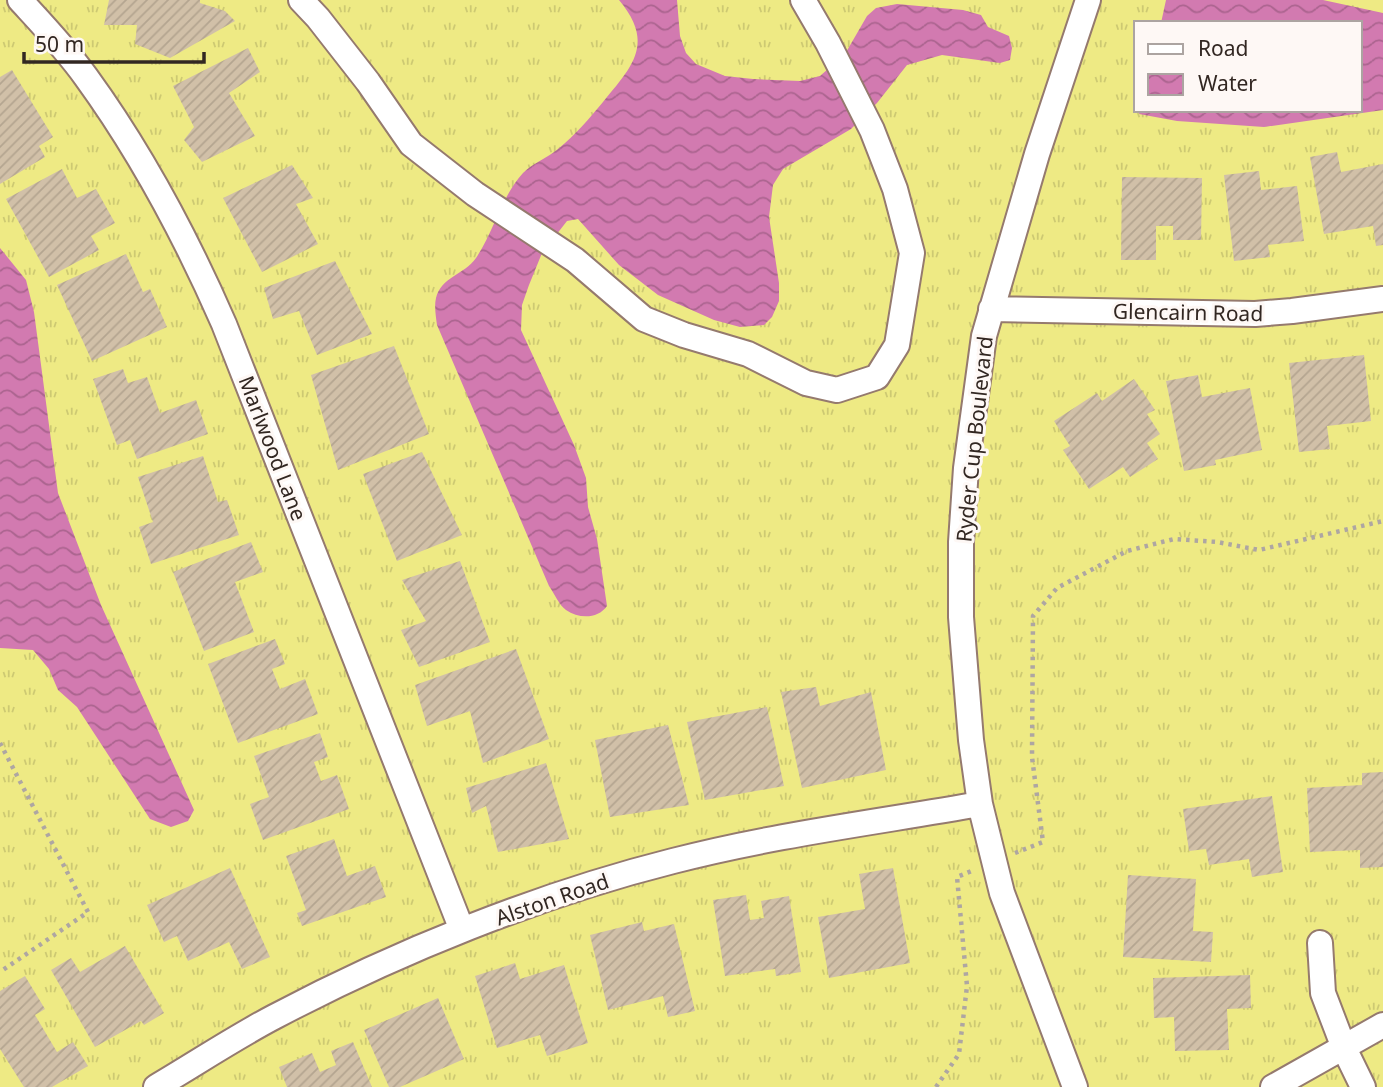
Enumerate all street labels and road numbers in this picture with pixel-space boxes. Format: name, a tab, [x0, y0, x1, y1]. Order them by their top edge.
street label: Glencairn Road	[1113, 297, 1263, 327]
street label: Ryder Cup Boulevard	[949, 335, 999, 543]
street label: Marlwood Lane	[233, 372, 313, 524]
street label: Alston Road	[492, 867, 612, 931]

